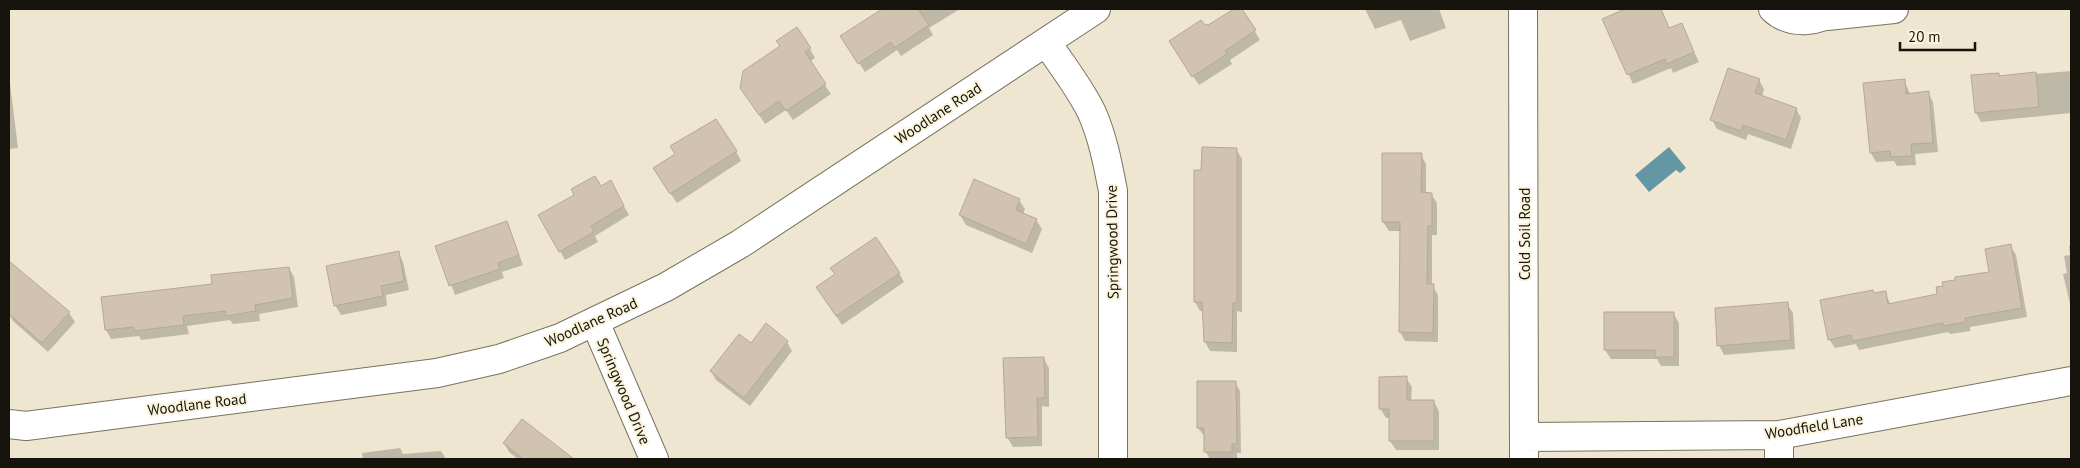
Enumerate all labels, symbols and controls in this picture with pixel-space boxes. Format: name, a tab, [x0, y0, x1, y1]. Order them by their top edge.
scale bar	[1900, 20, 1975, 52]
text: 20 m	[1908, 27, 1941, 46]
street label: Woodlane Road	[891, 78, 985, 148]
street label: Springwood Drive	[1102, 185, 1122, 299]
street label: Cold Soil Road	[1515, 188, 1534, 280]
street label: Woodlane Road	[542, 293, 640, 351]
street label: Springwood Drive	[593, 335, 655, 447]
street label: Woodlane Road	[147, 389, 247, 419]
street label: Woodfield Lane	[1764, 409, 1864, 443]

